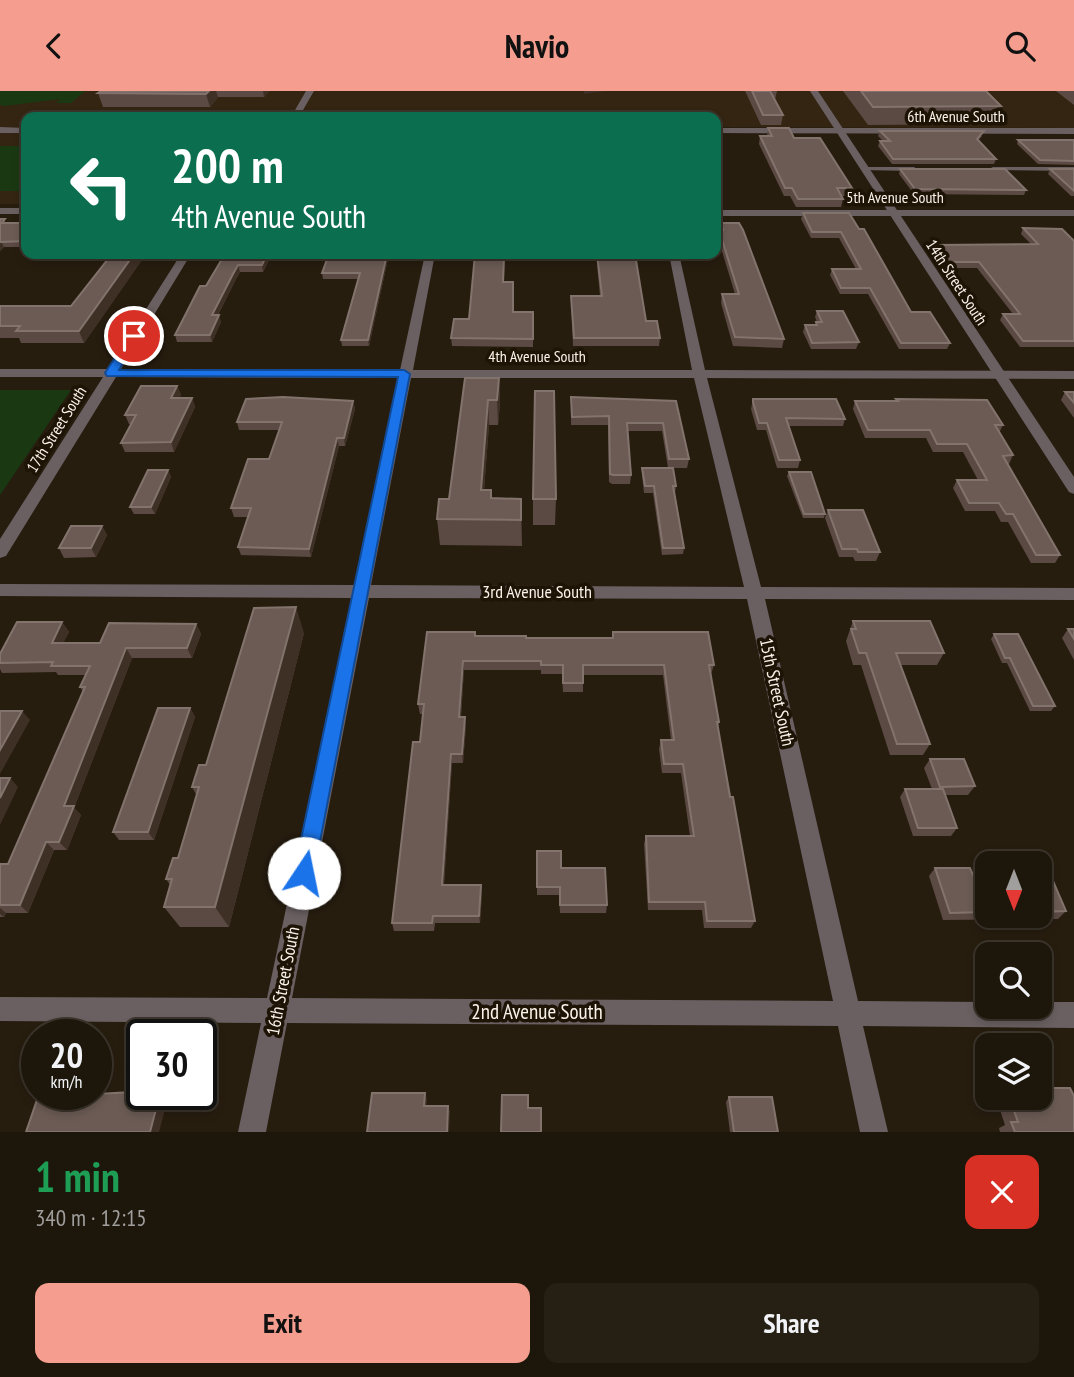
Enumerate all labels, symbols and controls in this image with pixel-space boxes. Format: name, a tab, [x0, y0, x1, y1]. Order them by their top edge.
text: Navio	[505, 25, 569, 67]
icon: back	[35, 27, 73, 65]
icon: search	[1001, 27, 1039, 65]
street label: 6th Avenue South	[907, 106, 1005, 126]
text: 200 m	[171, 133, 284, 197]
icon: left	[56, 140, 147, 231]
street label: 5th Avenue South	[846, 187, 944, 207]
text: 4th Avenue South	[171, 195, 366, 237]
street label: 14th Street South	[922, 236, 992, 328]
pin	[104, 306, 164, 366]
icon: arrive	[115, 317, 153, 355]
street label: 4th Avenue South	[488, 346, 586, 366]
street label: 17th Street South	[22, 382, 90, 476]
street label: 3rd Avenue South	[482, 580, 592, 603]
street label: 15th Street South	[755, 636, 800, 748]
position arrow	[267, 836, 341, 910]
north arrow	[975, 851, 1052, 927]
map controls	[975, 851, 1052, 1110]
street label: 16th Street South	[261, 925, 304, 1037]
button: search	[975, 942, 1052, 1019]
street label: 2nd Avenue South	[471, 998, 603, 1025]
speed limit sign: 30	[126, 1019, 217, 1110]
text: 20	[50, 1032, 83, 1078]
button: layers	[975, 1033, 1052, 1110]
text: km/h	[51, 1070, 82, 1093]
text: 1 min	[35, 1149, 120, 1204]
button: close	[965, 1155, 1039, 1229]
text: 340 m · 12:15	[35, 1203, 147, 1232]
button: Exit	[35, 1283, 530, 1363]
button: Share	[544, 1283, 1039, 1363]

